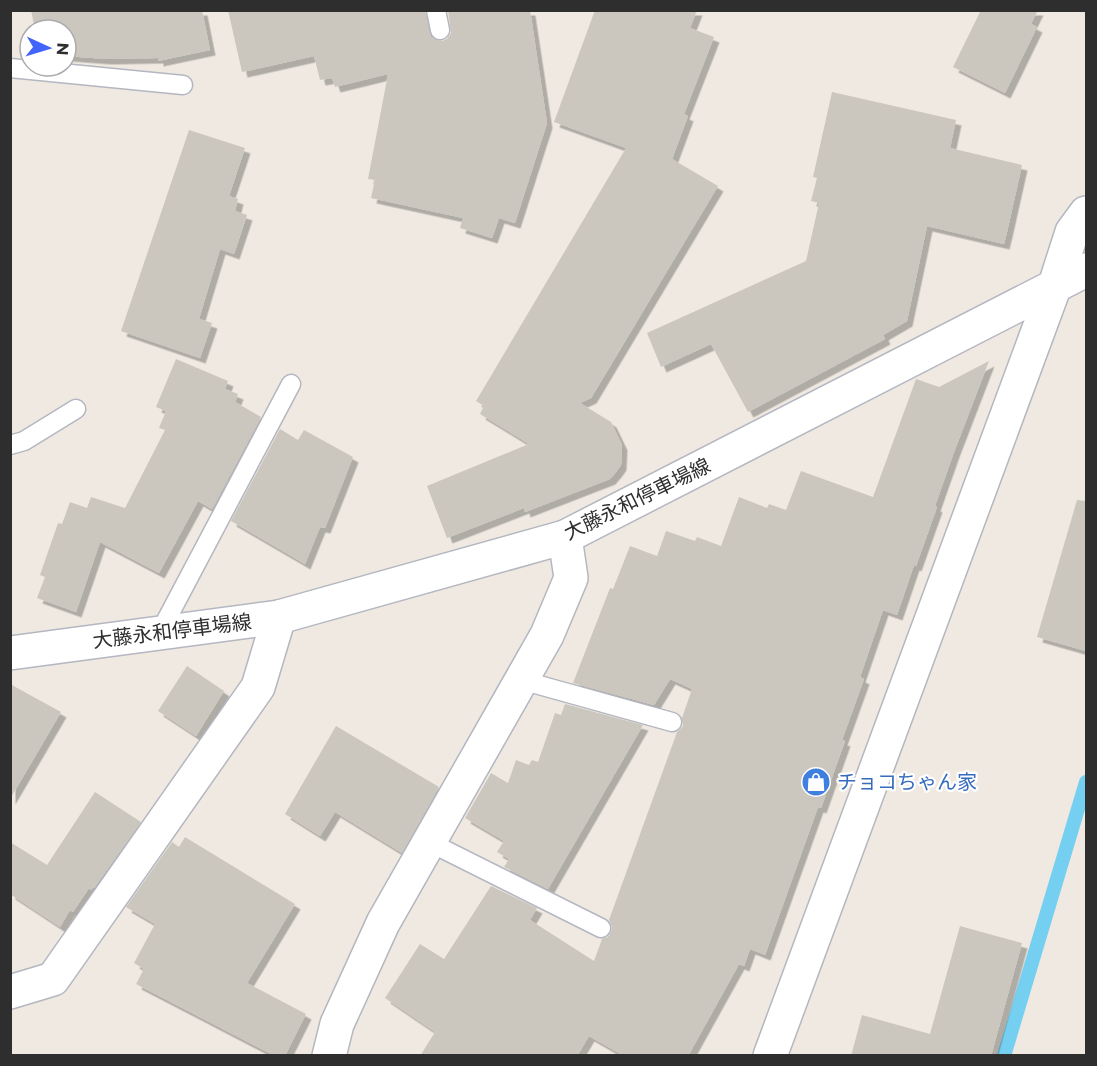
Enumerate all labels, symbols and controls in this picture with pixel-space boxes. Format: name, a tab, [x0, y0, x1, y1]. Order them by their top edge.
north arrow	[18, 18, 78, 78]
text: N	[53, 42, 72, 56]
street label: 大藤永和停車場線	[560, 453, 714, 545]
street label: 大藤永和停車場線	[91, 609, 253, 653]
shop icon: チョコちゃん家	[800, 766, 832, 798]
place label: チョコちゃん家	[837, 770, 977, 794]

